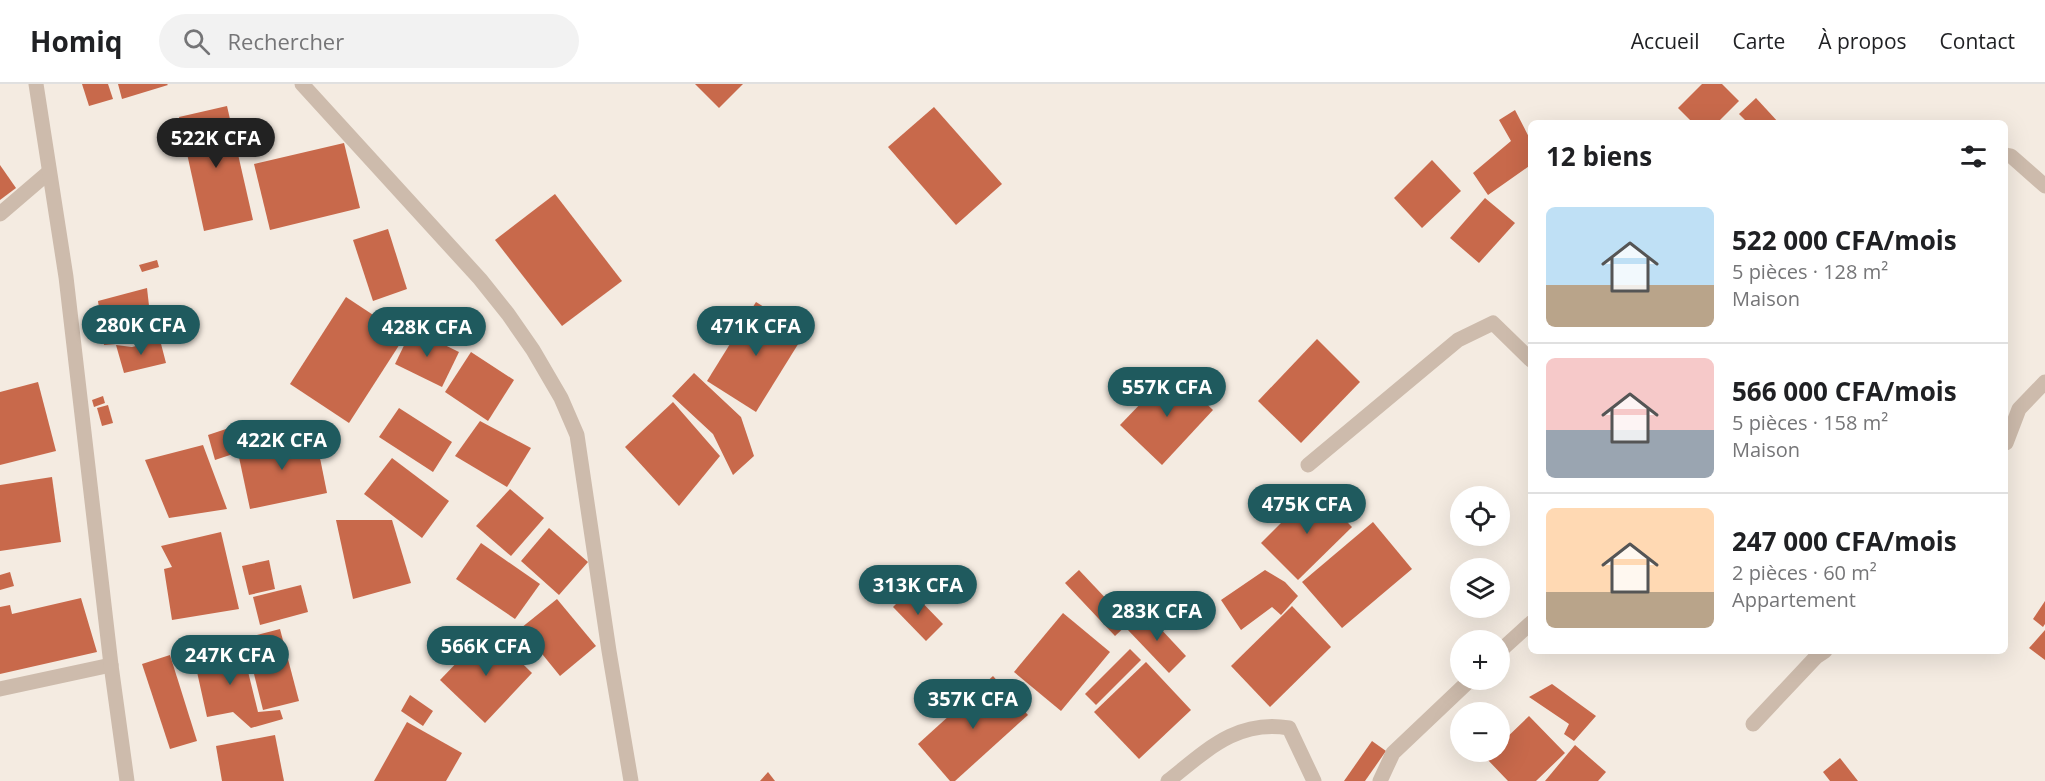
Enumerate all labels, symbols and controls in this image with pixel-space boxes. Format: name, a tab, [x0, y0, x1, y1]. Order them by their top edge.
search box	[159, 14, 579, 68]
text: Homiq	[30, 22, 123, 60]
icon: search	[180, 25, 213, 58]
text: Rechercher	[228, 26, 344, 56]
text: Accueil	[1631, 27, 1699, 55]
text: Carte	[1732, 27, 1785, 55]
text: À propos	[1818, 27, 1907, 55]
text: Contact	[1940, 27, 2015, 55]
pin: 522K CFA	[154, 118, 278, 169]
text: 522K CFA	[171, 124, 261, 151]
text: 12 biens	[1546, 138, 1652, 174]
icon: filters	[1957, 140, 1990, 173]
text: 522 000 CFA/mois	[1732, 222, 1957, 258]
icon: home	[1594, 231, 1666, 303]
text: 5 pièces · 128 m²	[1732, 258, 1888, 285]
text: Maison	[1732, 285, 1800, 312]
pin: 280K CFA	[79, 305, 203, 356]
pin: 471K CFA	[694, 306, 818, 357]
pin: 428K CFA	[365, 307, 489, 358]
text: 280K CFA	[96, 311, 186, 338]
text: 471K CFA	[711, 312, 801, 339]
text: 428K CFA	[382, 313, 472, 340]
pin: 557K CFA	[1105, 367, 1229, 418]
text: 557K CFA	[1122, 373, 1212, 400]
text: 566 000 CFA/mois	[1732, 373, 1957, 409]
icon: home	[1594, 382, 1666, 454]
text: 5 pièces · 158 m²	[1732, 409, 1888, 436]
pin: 422K CFA	[220, 420, 344, 471]
text: 422K CFA	[237, 426, 327, 453]
text: Maison	[1732, 436, 1800, 463]
pin: 475K CFA	[1245, 484, 1369, 535]
map controls	[1450, 486, 1510, 762]
button: locate	[1450, 486, 1510, 546]
text: 475K CFA	[1262, 490, 1352, 517]
text: 247 000 CFA/mois	[1732, 523, 1957, 559]
icon: home	[1594, 532, 1666, 604]
button: layers	[1450, 558, 1510, 618]
text: 2 pièces · 60 m²	[1732, 559, 1877, 586]
pin: 313K CFA	[856, 565, 980, 616]
text: 313K CFA	[873, 571, 963, 598]
text: Appartement	[1732, 586, 1856, 613]
pin: 283K CFA	[1095, 591, 1219, 642]
text: 283K CFA	[1112, 597, 1202, 624]
pin: 566K CFA	[424, 626, 548, 677]
button: +	[1450, 630, 1510, 690]
text: 566K CFA	[441, 632, 531, 659]
pin: 247K CFA	[168, 635, 292, 686]
text: 247K CFA	[185, 641, 275, 668]
pin: 357K CFA	[911, 679, 1035, 730]
text: 357K CFA	[928, 685, 1018, 712]
button: −	[1450, 702, 1510, 762]

